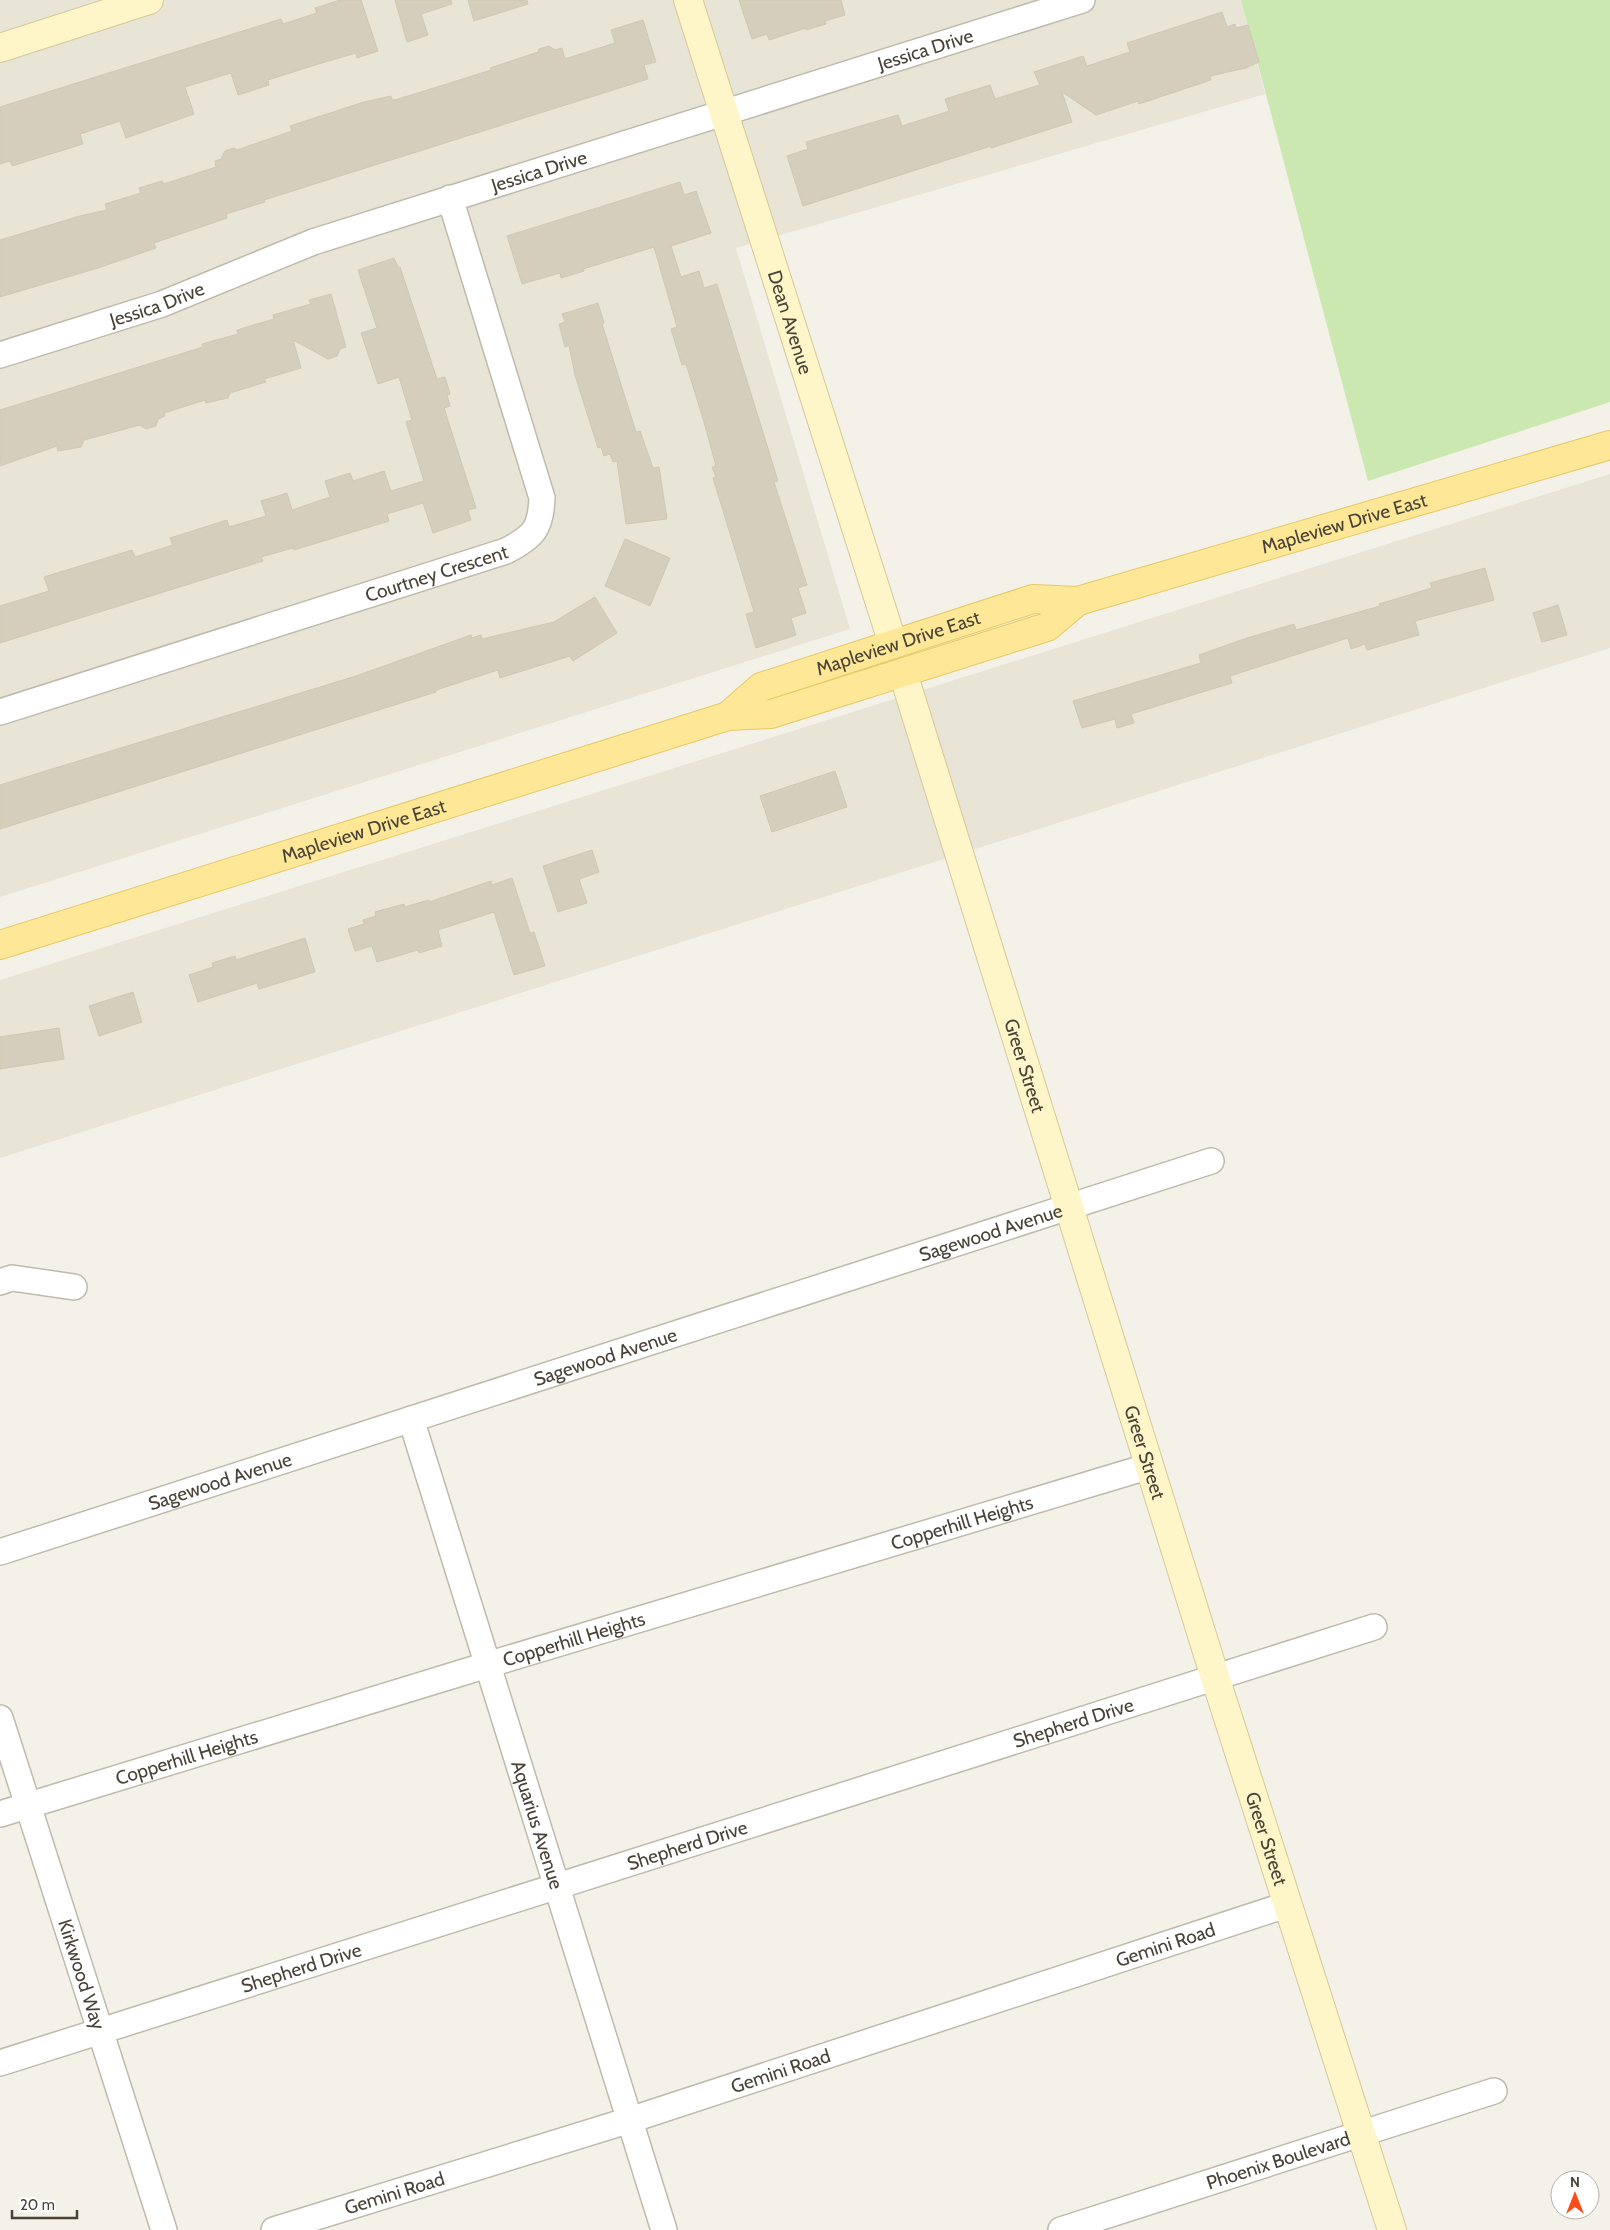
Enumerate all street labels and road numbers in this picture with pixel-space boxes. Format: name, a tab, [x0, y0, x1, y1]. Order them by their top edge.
street label: Jessica Drive	[874, 24, 976, 76]
street label: Jessica Drive	[488, 145, 590, 197]
street label: Dean Avenue	[763, 267, 817, 377]
street label: Jessica Drive	[106, 277, 208, 332]
street label: Mapleview Drive East	[1259, 488, 1430, 559]
street label: Courtney Crescent	[362, 540, 511, 607]
street label: Mapleview Drive East	[813, 606, 984, 680]
street label: Mapleview Drive East	[279, 794, 449, 868]
street label: Greer Street	[999, 1016, 1050, 1116]
street label: Sagewood Avenue	[916, 1199, 1066, 1266]
street label: Sagewood Avenue	[531, 1323, 680, 1391]
street label: Greer Street	[1119, 1403, 1170, 1503]
street label: Sagewood Avenue	[145, 1448, 295, 1515]
street label: Copperhill Heights	[888, 1491, 1036, 1555]
street label: Copperhill Heights	[500, 1607, 648, 1672]
street label: Shepherd Drive	[1010, 1693, 1137, 1753]
street label: Copperhill Heights	[113, 1725, 261, 1790]
street label: Aquarius Avenue	[506, 1758, 568, 1892]
street label: Greer Street	[1240, 1789, 1292, 1889]
street label: Shepherd Drive	[624, 1815, 751, 1875]
street label: Kirkwood Way	[53, 1916, 110, 2033]
street label: Gemini Road	[1113, 1918, 1218, 1972]
street label: Shepherd Drive	[238, 1938, 365, 1998]
street label: Gemini Road	[728, 2044, 833, 2098]
street label: Phoenix Boulevard	[1203, 2127, 1353, 2195]
street label: Gemini Road	[342, 2167, 447, 2220]

